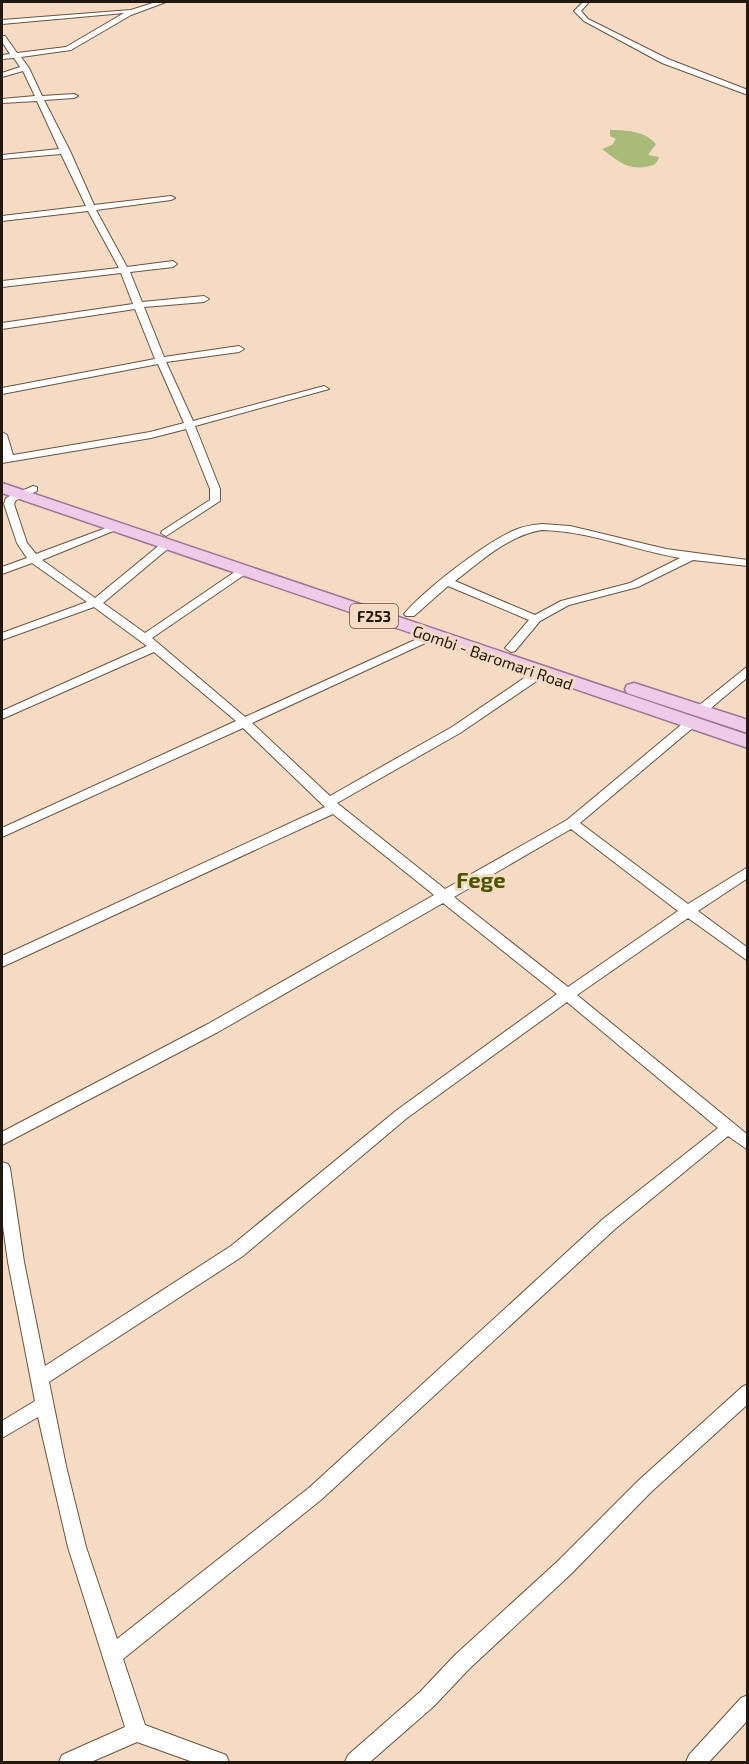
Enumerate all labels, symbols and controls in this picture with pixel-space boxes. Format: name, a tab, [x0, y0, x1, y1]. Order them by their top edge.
road number: F253	[350, 604, 398, 628]
street label: Gombi - Baromari Road	[410, 621, 576, 693]
district label: Fege	[456, 866, 506, 892]

